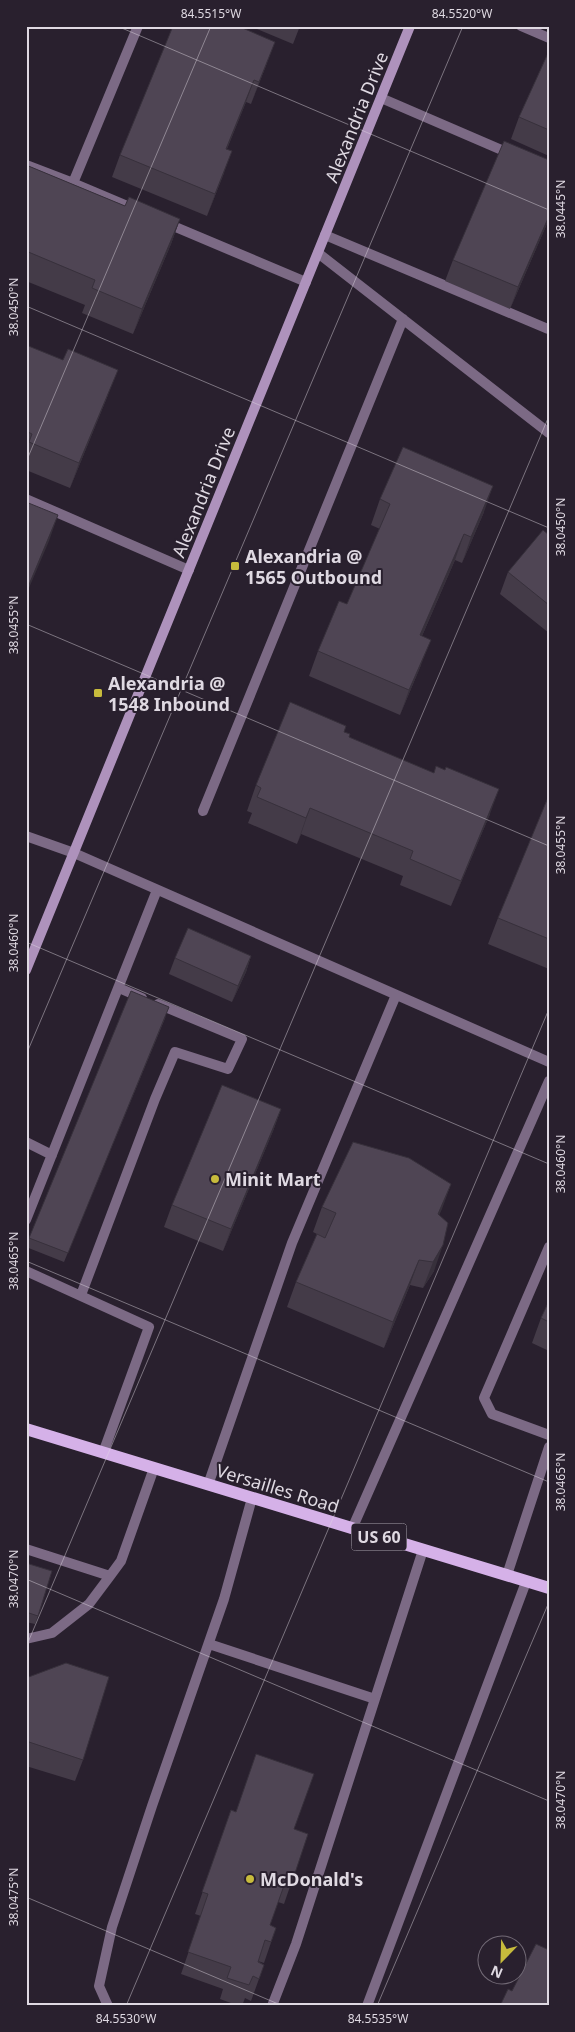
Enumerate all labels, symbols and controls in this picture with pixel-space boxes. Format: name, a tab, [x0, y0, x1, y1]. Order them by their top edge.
text: 84.5515°W	[181, 5, 241, 22]
text: 84.5520°W	[432, 5, 492, 22]
street label: Alexandria Drive	[319, 48, 393, 186]
text: 38.0445°N	[552, 180, 569, 238]
text: 38.0450°N	[5, 278, 22, 336]
street label: Alexandria Drive	[166, 423, 240, 561]
text: 38.0450°N	[552, 498, 569, 556]
place label: Alexandria @ 1565 Outbound	[245, 544, 382, 589]
marker: Alexandria @ 1565 Outbound	[229, 560, 241, 572]
text: 38.0455°N	[5, 596, 22, 654]
place label: Alexandria @ 1548 Inbound	[108, 671, 230, 716]
marker: Alexandria @ 1548 Inbound	[92, 687, 104, 699]
text: 38.0455°N	[552, 816, 569, 874]
text: 38.0460°N	[5, 914, 22, 972]
text: 38.0460°N	[552, 1135, 569, 1193]
place label: Minit Mart	[225, 1167, 321, 1191]
marker: Minit Mart	[209, 1173, 221, 1185]
text: 38.0465°N	[5, 1232, 22, 1290]
text: 38.0465°N	[552, 1453, 569, 1511]
street label: Versailles Road	[214, 1458, 342, 1518]
road number: US 60	[352, 1524, 406, 1550]
text: 38.0470°N	[5, 1550, 22, 1608]
text: 38.0470°N	[552, 1771, 569, 1829]
place label: McDonald's	[260, 1867, 363, 1891]
text: 38.0475°N	[5, 1868, 22, 1926]
marker: McDonald's	[244, 1873, 256, 1885]
north arrow	[478, 1934, 528, 1984]
text: N	[488, 1961, 506, 1983]
text: 84.5530°W	[96, 2010, 156, 2027]
text: 84.5535°W	[348, 2010, 408, 2027]

